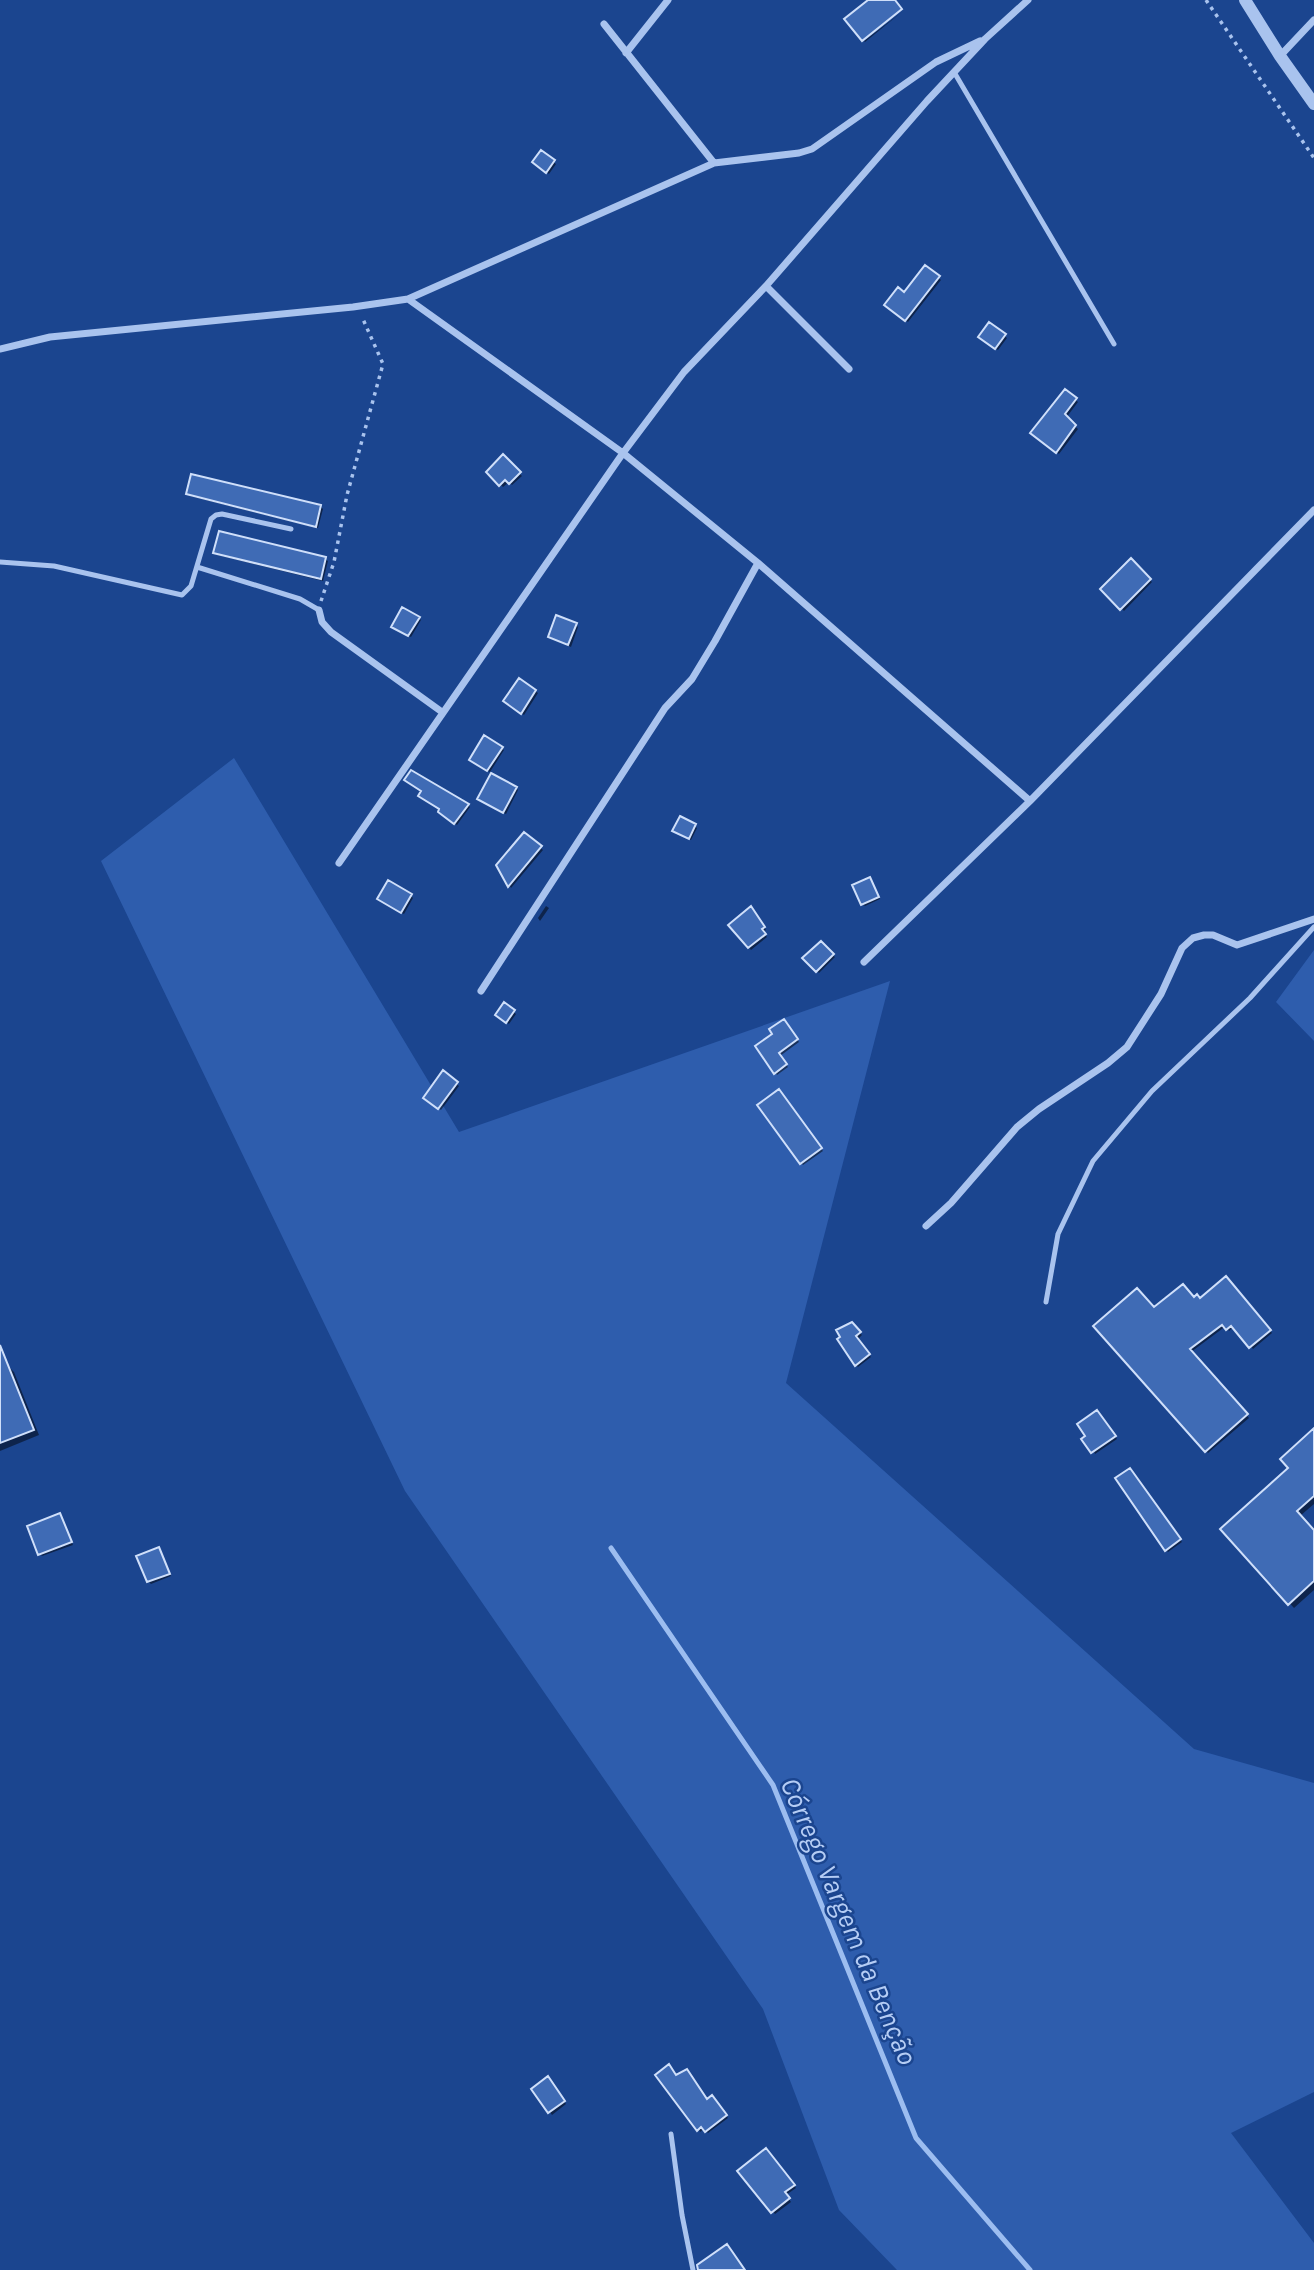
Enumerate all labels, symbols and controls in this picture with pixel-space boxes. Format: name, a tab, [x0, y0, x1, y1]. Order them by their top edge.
water label: Córrego Vargem da Benção	[774, 1773, 925, 2070]

